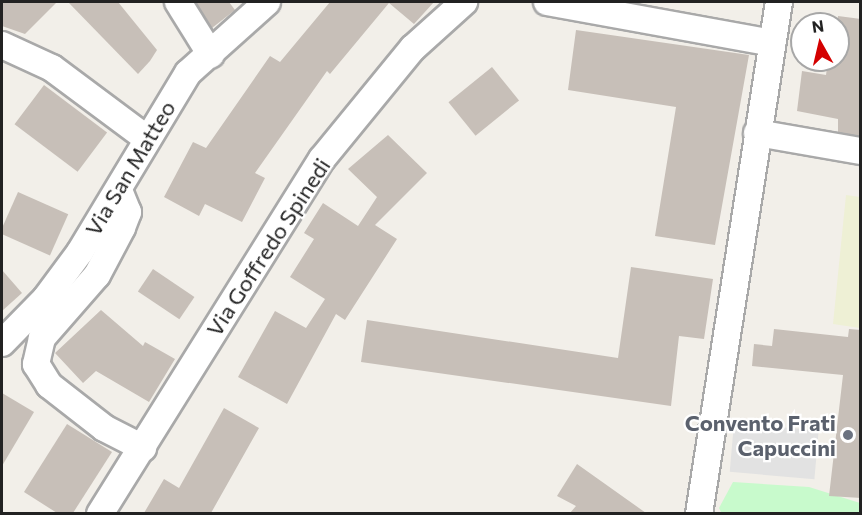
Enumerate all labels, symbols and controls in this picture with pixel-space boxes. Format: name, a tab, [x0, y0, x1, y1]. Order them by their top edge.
north arrow	[790, 12, 850, 72]
text: N	[810, 15, 825, 36]
street label: Via San Matteo	[79, 96, 181, 240]
street label: Via Goffredo Spinedi	[201, 153, 335, 341]
place label: Convento Frati Capuccini	[685, 409, 836, 460]
marker: Convento Frati Capuccini	[841, 428, 855, 442]

